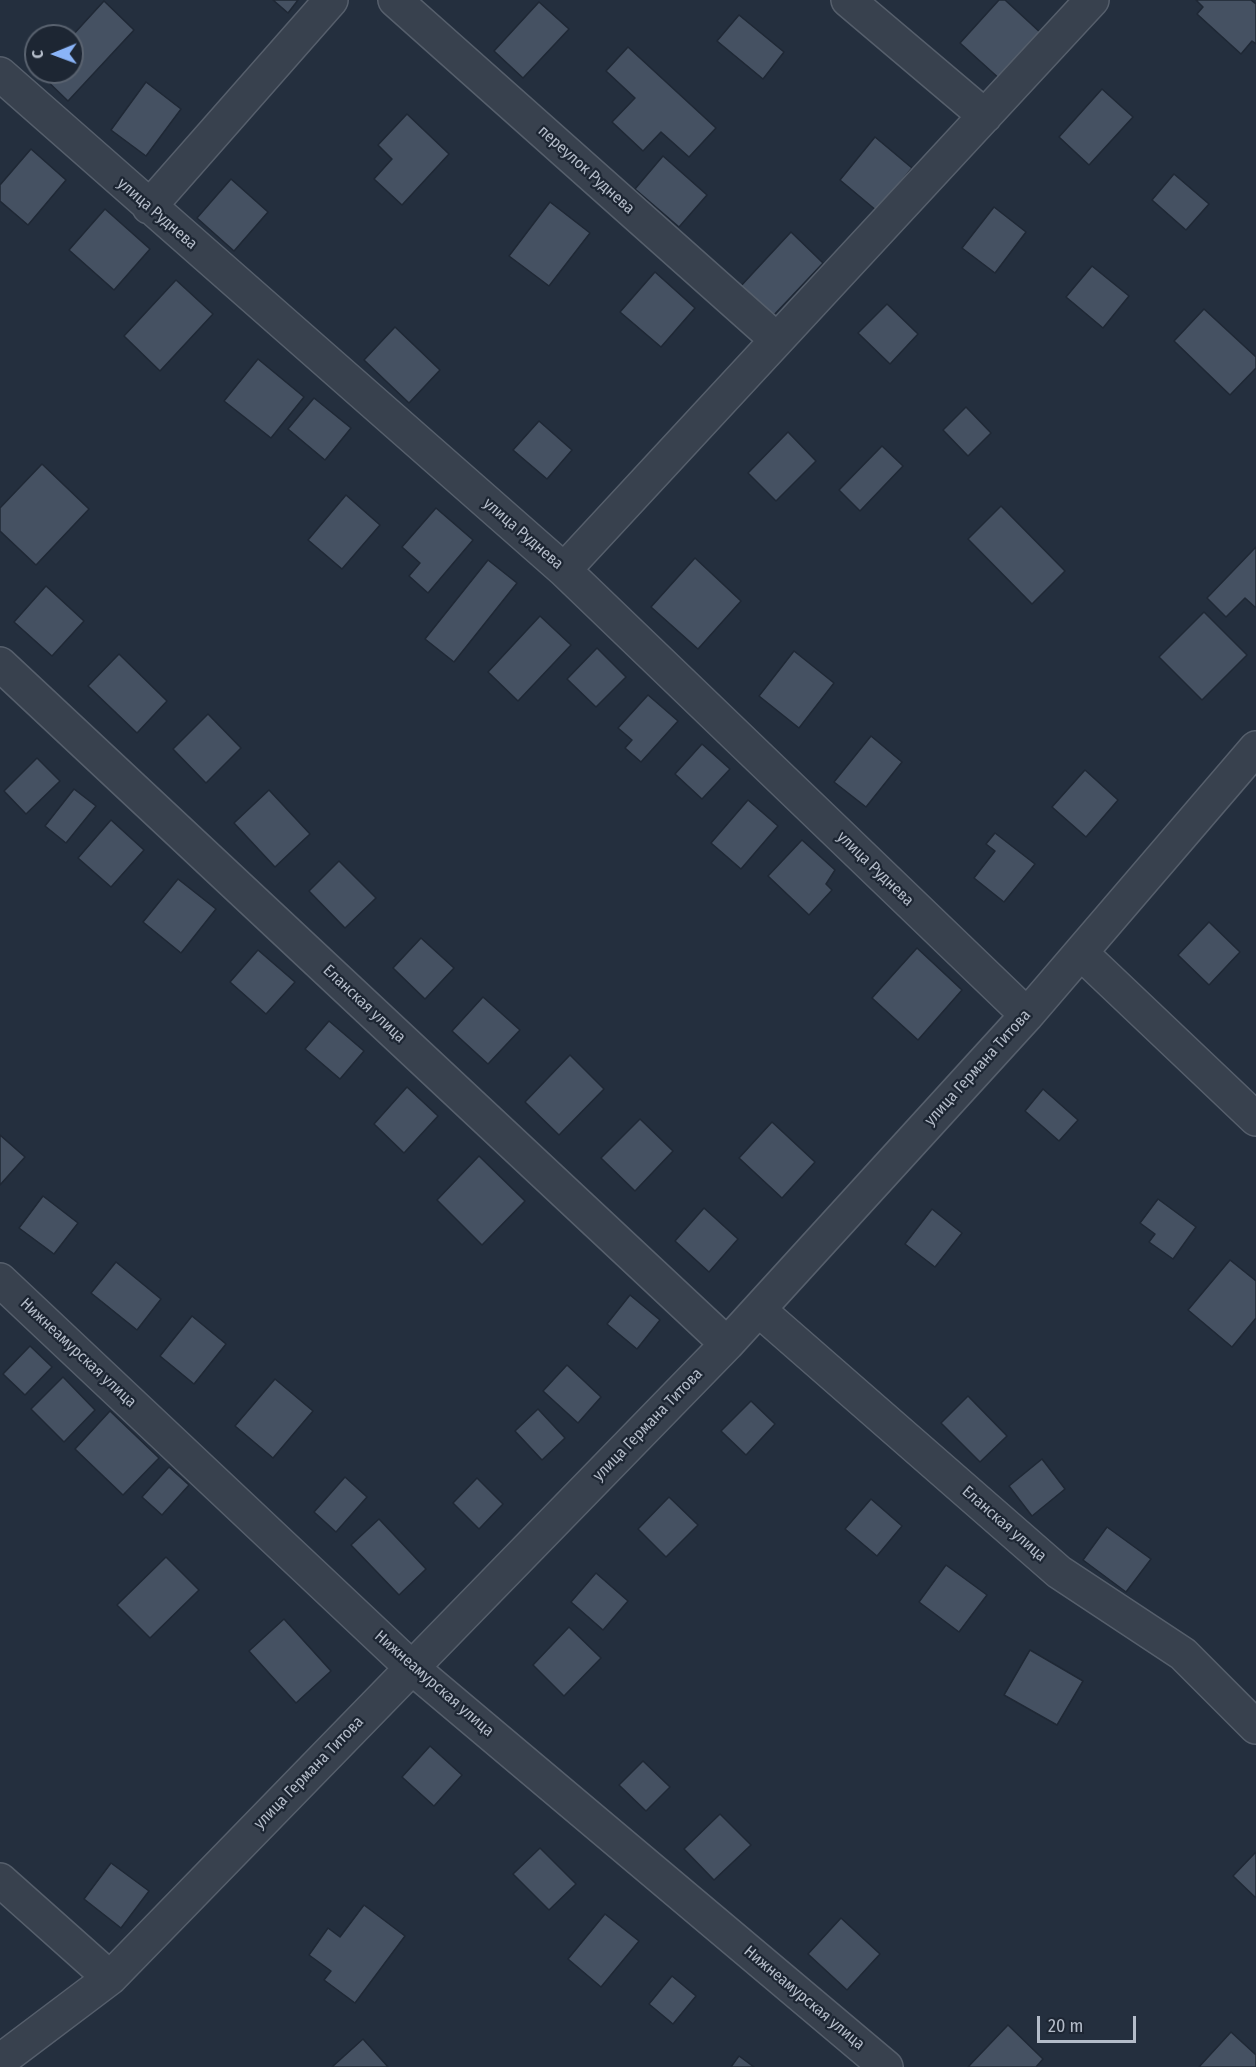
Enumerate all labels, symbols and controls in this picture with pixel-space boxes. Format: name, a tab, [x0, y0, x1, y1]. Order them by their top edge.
north arrow	[24, 24, 84, 84]
text: С	[28, 50, 47, 59]
street label: переулок Руднева	[534, 122, 638, 218]
street label: улица Руднева	[113, 174, 201, 254]
street label: улица Руднева	[479, 494, 567, 574]
street label: улица Руднева	[833, 828, 917, 910]
street label: Еланская улица	[319, 961, 409, 1047]
street label: улица Германа Титова	[921, 1006, 1035, 1130]
street label: Нижнеамурская улица	[16, 1294, 140, 1412]
street label: улица Германа Титова	[589, 1365, 707, 1485]
street label: Еланская улица	[958, 1482, 1050, 1566]
street label: Нижнеамурская улица	[370, 1627, 498, 1741]
street label: улица Германа Титова	[250, 1713, 368, 1833]
street label: Нижнеамурская улица	[740, 1942, 868, 2054]
scale bar	[1040, 2004, 1139, 2042]
text: 20 m	[1048, 2015, 1083, 2037]

